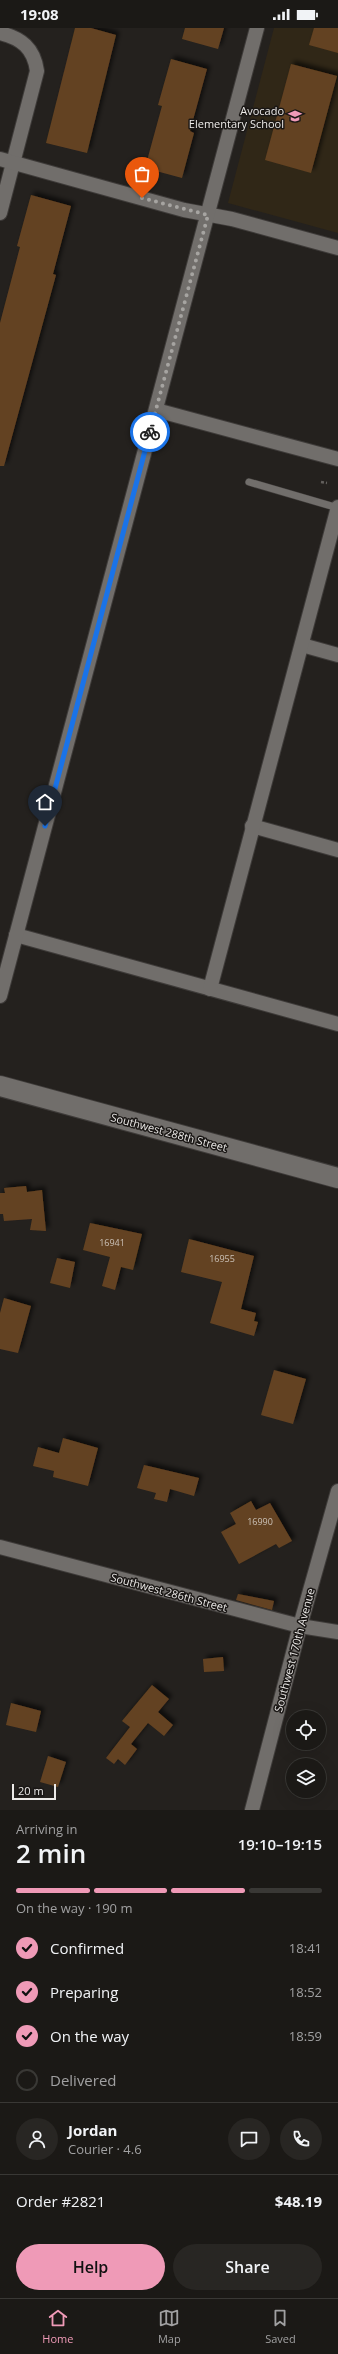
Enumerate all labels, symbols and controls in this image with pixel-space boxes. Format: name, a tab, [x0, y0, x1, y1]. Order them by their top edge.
text: 19:08	[20, 4, 59, 24]
place label: Avocado Elementary School	[189, 103, 284, 131]
school or university icon: Avocado Elementary School	[287, 108, 303, 124]
pin	[125, 157, 159, 198]
icon: bag	[131, 163, 153, 185]
courier	[130, 412, 170, 452]
icon: bike	[139, 421, 161, 443]
pin	[28, 785, 62, 826]
icon: home	[34, 791, 56, 813]
street label: Southwest 288th Street	[109, 1109, 229, 1155]
house number: 16941	[99, 1236, 125, 1249]
house number: 16955	[209, 1252, 235, 1265]
house number: 16990	[247, 1515, 273, 1528]
street label: Southwest 286th Street	[109, 1569, 229, 1615]
street label: Southwest 170th Avenue	[270, 1586, 318, 1714]
map controls	[286, 1710, 326, 1798]
button: locate	[286, 1710, 326, 1750]
button: layers	[286, 1758, 326, 1798]
scale bar	[12, 1782, 56, 1801]
text: 20 m	[18, 1783, 44, 1798]
text: Arriving in	[16, 1820, 78, 1838]
text: 19:10–19:15	[238, 1834, 322, 1854]
text: 2 min	[16, 1835, 86, 1871]
text: On the way · 190 m	[16, 1899, 132, 1917]
icon: check	[16, 1937, 38, 1959]
text: Confirmed	[50, 1938, 124, 1958]
text: 18:41	[289, 1939, 322, 1957]
icon: check	[16, 1981, 38, 2003]
text: Preparing	[50, 1982, 118, 2002]
text: 18:52	[289, 1983, 322, 2001]
icon: check	[16, 2025, 38, 2047]
text: On the way	[50, 2026, 129, 2046]
text: 18:59	[289, 2027, 322, 2045]
text: Delivered	[50, 2070, 117, 2090]
button: person	[16, 2118, 58, 2160]
button: chat	[228, 2118, 270, 2160]
button: phone	[280, 2118, 322, 2160]
text: Jordan	[68, 2120, 117, 2140]
text: Courier · 4.6	[68, 2140, 142, 2158]
text: Order #2821	[16, 2191, 105, 2211]
text: $48.19	[275, 2191, 322, 2211]
button: Help	[16, 2244, 165, 2290]
button: Share	[173, 2244, 322, 2290]
tab: Home	[42, 2307, 73, 2346]
tab: Map	[158, 2307, 181, 2346]
tab: Saved	[265, 2307, 296, 2346]

